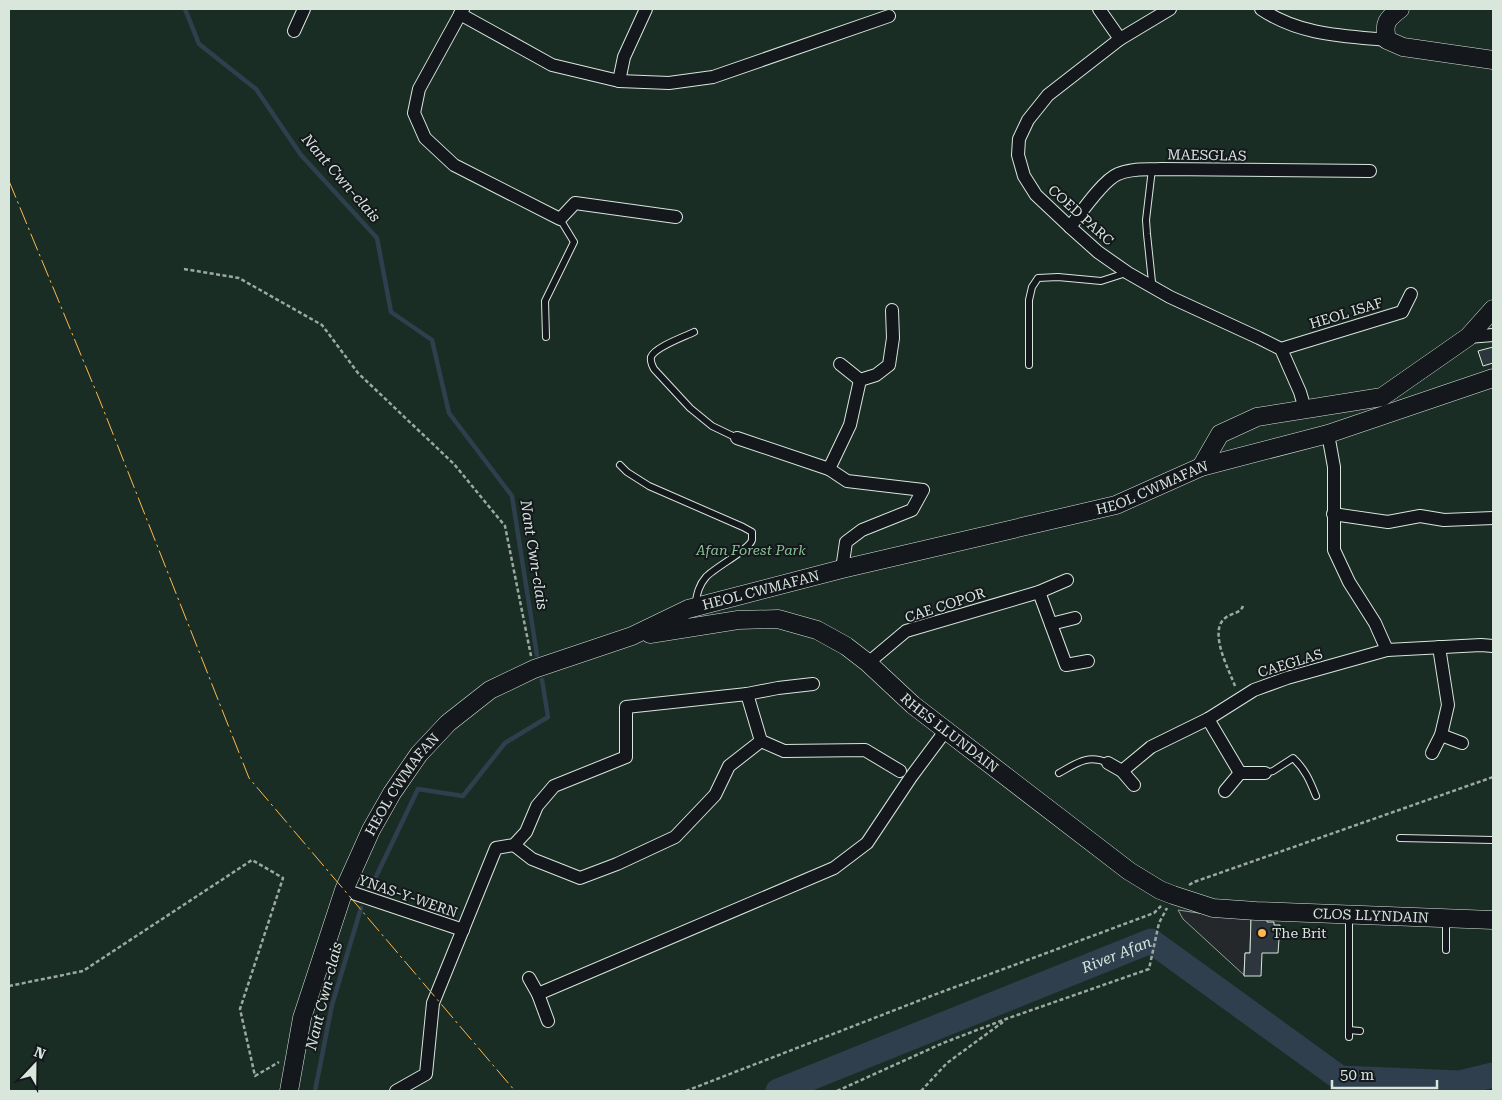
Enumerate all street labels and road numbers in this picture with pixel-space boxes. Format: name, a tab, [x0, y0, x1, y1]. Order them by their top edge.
street label: MAESGLAS	[1167, 146, 1247, 164]
street label: COED PARC	[1045, 181, 1117, 249]
street label: HEOL ISAF	[1307, 294, 1385, 332]
street label: HEOL CWMAFAN	[1094, 458, 1210, 517]
street label: HEOL CWMAFAN	[701, 567, 821, 613]
street label: CAE COPOR	[903, 584, 988, 626]
street label: CAEGLAS	[1256, 645, 1325, 680]
street label: RHES LLUNDAIN	[898, 690, 1002, 776]
street label: HEOL CWMAFAN	[362, 730, 442, 838]
street label: YNAS-Y-WERN	[356, 871, 460, 921]
street label: CLOS LLYNDAIN	[1313, 905, 1429, 926]

